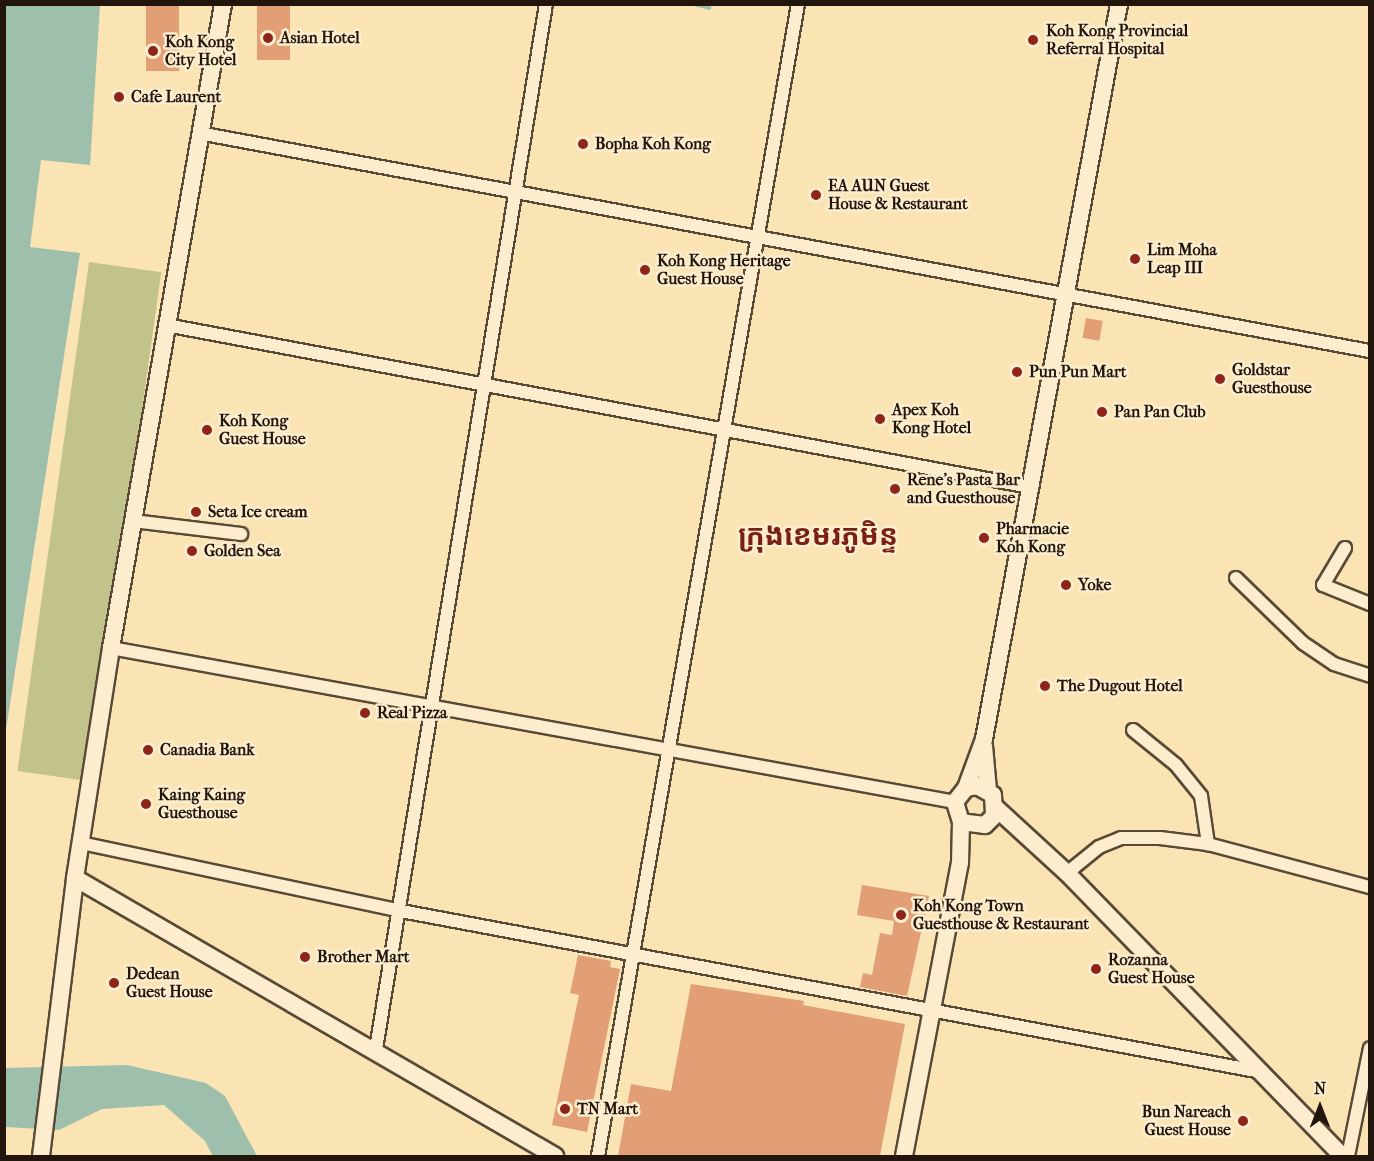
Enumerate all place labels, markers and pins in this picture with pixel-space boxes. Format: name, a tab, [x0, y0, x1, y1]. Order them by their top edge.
place label: Koh Kong Provincial Referral Hospital	[1046, 21, 1188, 59]
place label: Asian Hotel	[280, 28, 360, 48]
marker: Asian Hotel	[261, 31, 275, 45]
marker: Koh Kong Provincial Referral Hospital	[1024, 31, 1042, 49]
place label: Koh Kong City Hotel	[165, 32, 236, 70]
marker: Koh Kong City Hotel	[146, 44, 160, 58]
place label: Cafe Laurent	[131, 87, 221, 107]
marker: Cafe Laurent	[112, 90, 126, 104]
place label: Bopha Koh Kong	[595, 134, 711, 154]
marker: Bopha Koh Kong	[576, 137, 590, 151]
place label: EA AUN Guest House & Restaurant	[828, 176, 968, 214]
marker: EA AUN Guest House & Restaurant	[809, 188, 823, 202]
place label: Lim Moha Leap III	[1147, 240, 1217, 278]
place label: Koh Kong Heritage Guest House	[657, 251, 791, 289]
marker: Lim Moha Leap III	[1128, 252, 1142, 266]
marker: Koh Kong Heritage Guest House	[638, 263, 652, 277]
place label: Goldstar Guesthouse	[1232, 360, 1312, 398]
place label: Pun Pun Mart	[1029, 362, 1126, 382]
marker: Pun Pun Mart	[1010, 365, 1024, 379]
marker: Goldstar Guesthouse	[1213, 372, 1227, 386]
place label: Apex Koh Kong Hotel	[892, 400, 971, 438]
place label: Pan Pan Club	[1114, 402, 1206, 422]
marker: Pan Pan Club	[1095, 405, 1109, 419]
place label: Koh Kong Guest House	[219, 411, 306, 449]
marker: Apex Koh Kong Hotel	[873, 412, 887, 426]
marker: Koh Kong Guest House	[200, 423, 214, 437]
place label: Rene's Pasta Bar and Guesthouse	[907, 470, 1020, 508]
marker: Rene's Pasta Bar and Guesthouse	[888, 482, 902, 496]
place label: Seta Ice cream	[208, 502, 308, 522]
marker: Seta Ice cream	[189, 505, 203, 519]
place label: Pharmacie Koh Kong	[996, 519, 1069, 557]
marker: Pharmacie Koh Kong	[977, 531, 991, 545]
place label: Golden Sea	[204, 541, 281, 561]
marker: Golden Sea	[185, 544, 199, 558]
place label: Yoke	[1078, 575, 1111, 595]
marker: Yoke	[1059, 578, 1073, 592]
place label: The Dugout Hotel	[1057, 676, 1183, 696]
marker: The Dugout Hotel	[1038, 679, 1052, 693]
place label: Real Pizza	[377, 703, 448, 723]
marker: Real Pizza	[358, 706, 372, 720]
place label: Canadia Bank	[160, 740, 254, 760]
marker: Canadia Bank	[141, 743, 155, 757]
place label: Kaing Kaing Guesthouse	[158, 785, 245, 823]
marker: Kaing Kaing Guesthouse	[139, 797, 153, 811]
place label: Koh Kong Town Guesthouse & Restaurant	[913, 896, 1089, 934]
marker: Koh Kong Town Guesthouse & Restaurant	[894, 908, 908, 922]
place label: Brother Mart	[317, 947, 410, 967]
marker: Brother Mart	[298, 950, 312, 964]
place label: Rozanna Guest House	[1108, 950, 1195, 988]
marker: Rozanna Guest House	[1089, 962, 1103, 976]
place label: Dedean Guest House	[126, 964, 213, 1002]
marker: Dedean Guest House	[107, 976, 121, 990]
place label: TN Mart	[577, 1099, 638, 1119]
marker: TN Mart	[558, 1102, 572, 1116]
place label: Bun Nareach Guest House	[1142, 1102, 1231, 1140]
marker: Bun Nareach Guest House	[1236, 1114, 1250, 1128]

